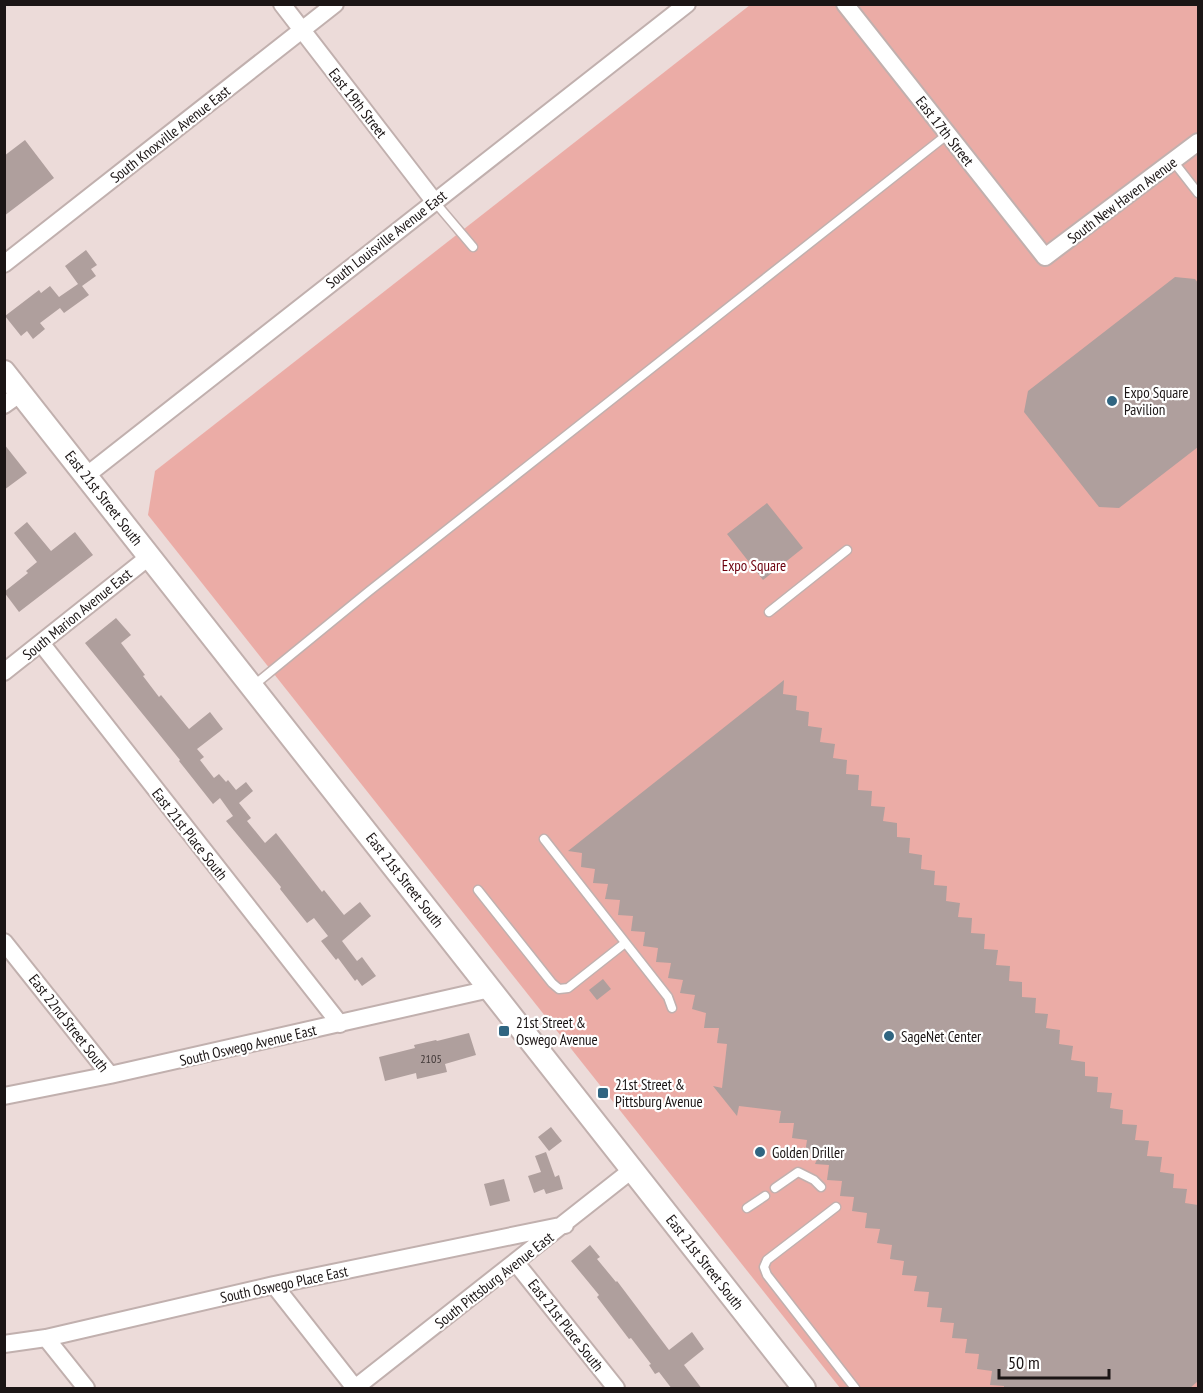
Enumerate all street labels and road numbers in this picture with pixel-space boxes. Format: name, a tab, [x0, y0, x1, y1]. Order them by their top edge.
street label: East 19th Street	[325, 64, 391, 142]
street label: South Knoxville Avenue East	[106, 81, 234, 187]
street label: East 17th Street	[912, 92, 978, 170]
street label: South New Haven Avenue	[1063, 153, 1181, 247]
street label: South Louisville Avenue East	[322, 186, 450, 292]
street label: East 21st Street South	[61, 447, 147, 549]
street label: South Marion Avenue East	[19, 564, 135, 664]
street label: East 21st Place South	[148, 784, 232, 884]
street label: East 21st Street South	[362, 829, 448, 931]
street label: East 22nd Street South	[25, 970, 113, 1076]
street label: South Oswego Avenue East	[178, 1020, 318, 1070]
street label: East 21st Street South	[662, 1211, 748, 1313]
street label: South Pittsburg Avenue East	[431, 1228, 557, 1332]
street label: South Oswego Place East	[218, 1261, 350, 1307]
street label: East 21st Place South	[524, 1275, 608, 1375]

